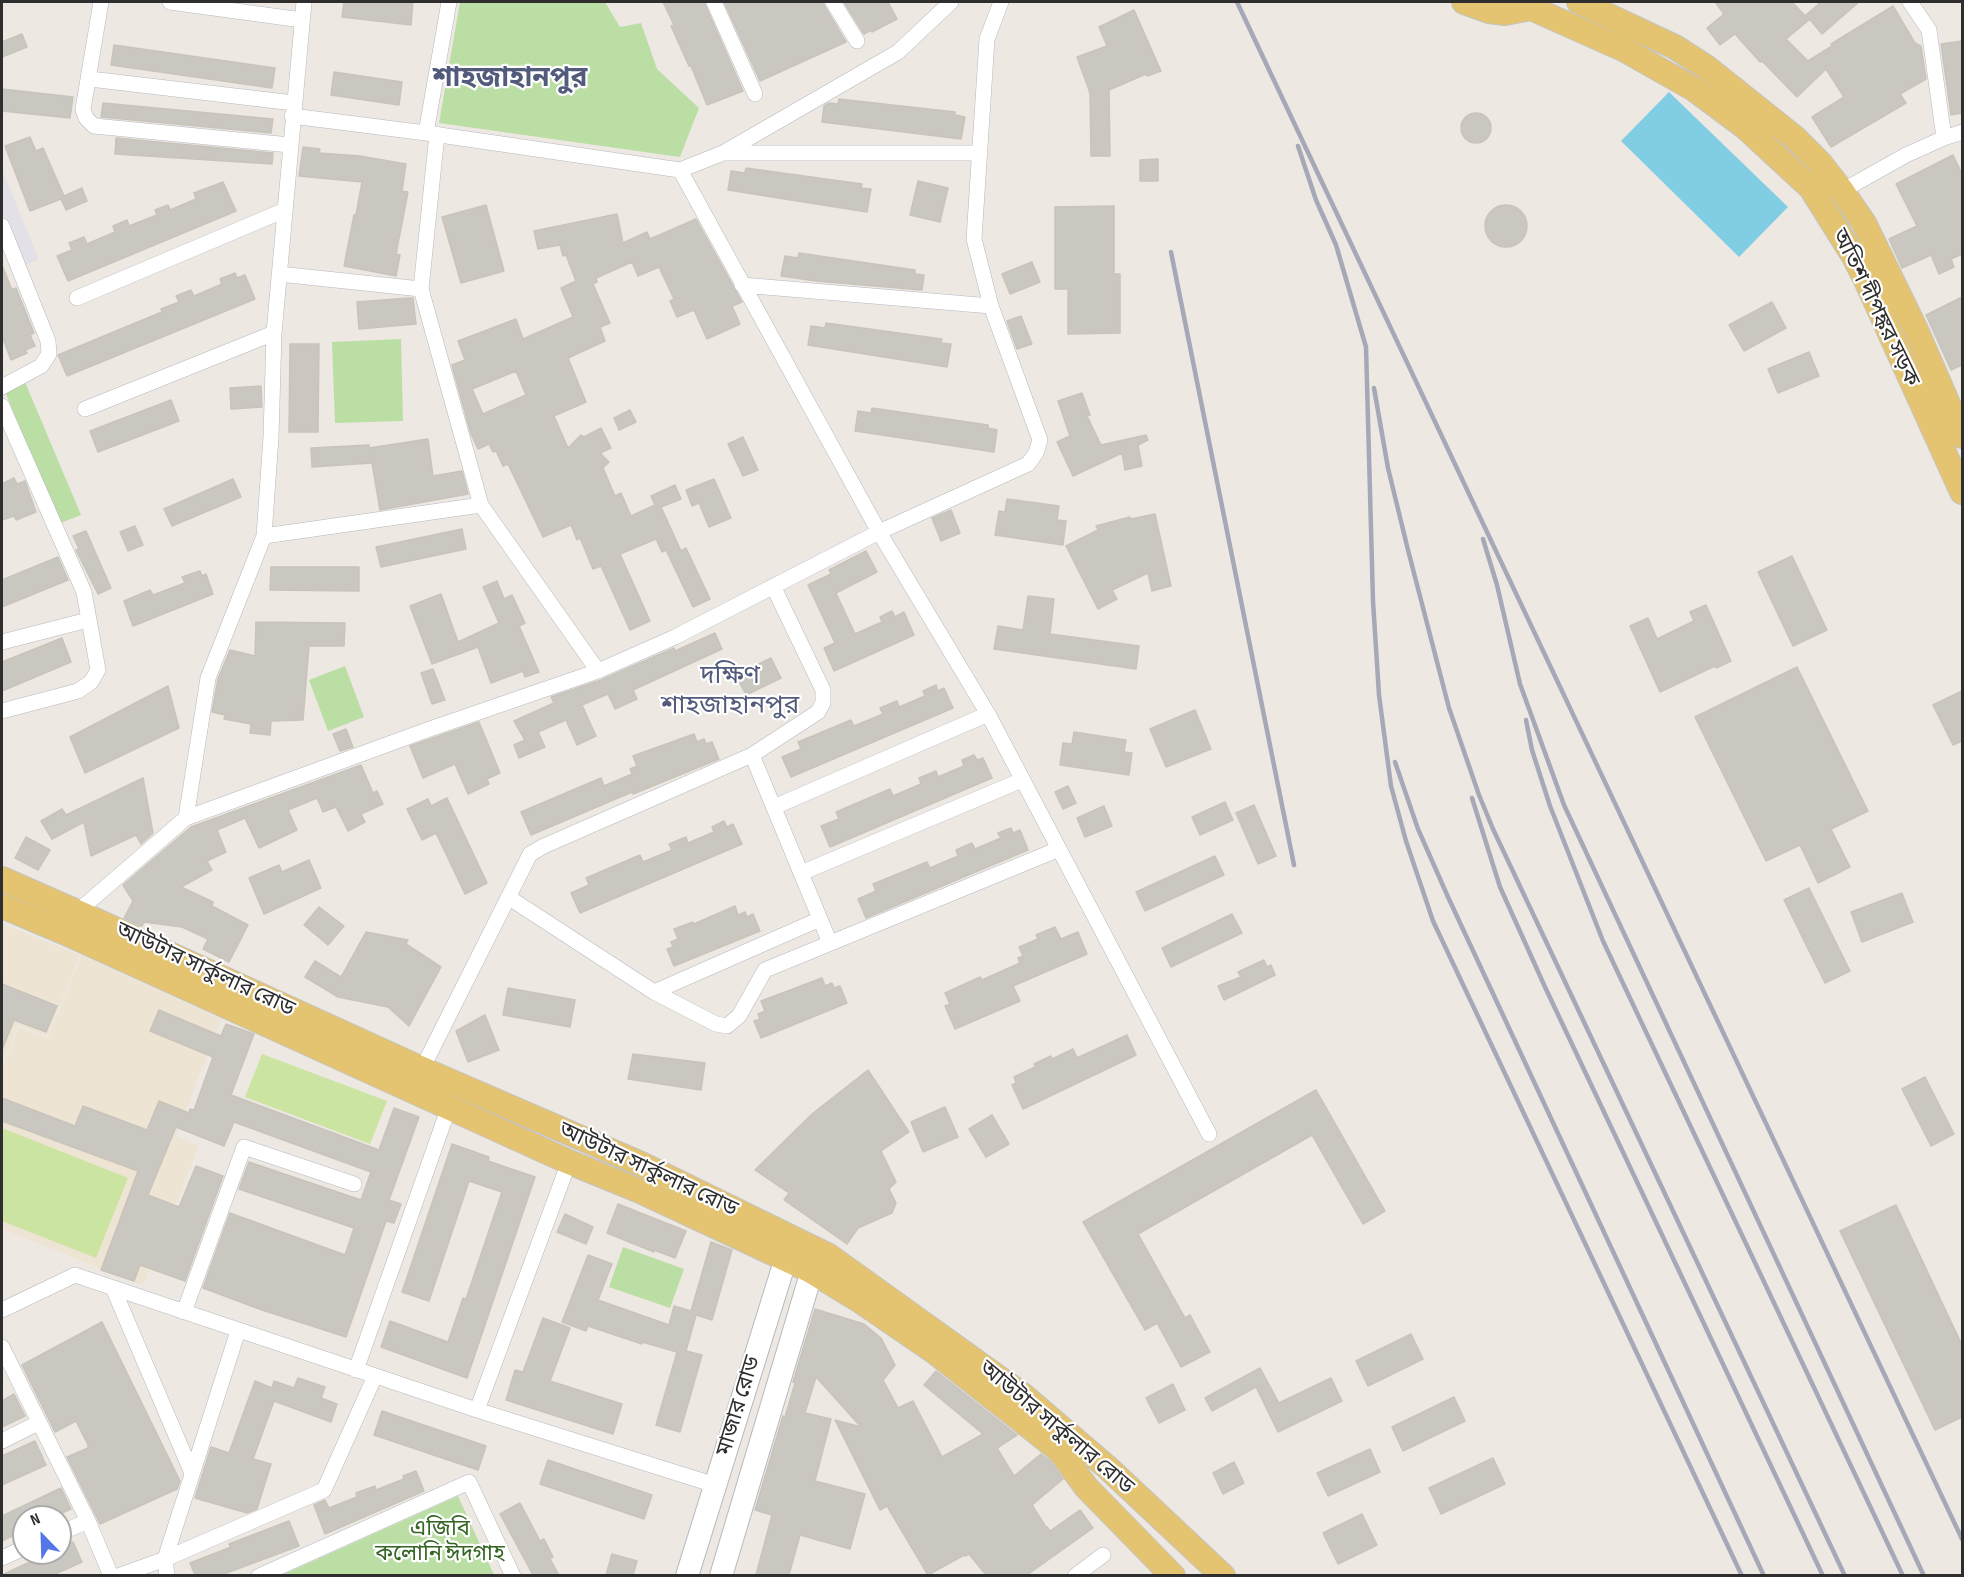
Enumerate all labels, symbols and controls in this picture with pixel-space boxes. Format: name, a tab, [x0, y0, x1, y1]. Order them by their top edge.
district label: শাহজাহানপুর	[433, 62, 587, 96]
street label: অতিশ দীপঙ্কর সড়ক	[1825, 225, 1925, 391]
district label: দক্ষিণ শাহজাহানপুর	[661, 660, 799, 722]
street label: আউটার সার্কুলার রোড	[111, 917, 299, 1023]
street label: আউটার সার্কুলার রোড	[554, 1117, 742, 1223]
street label: মাজার রোড	[711, 1353, 767, 1459]
street label: আউটার সার্কুলার রোড	[973, 1356, 1139, 1500]
north arrow	[12, 1505, 72, 1565]
text: N	[28, 1509, 43, 1530]
park label: এজিবি কলোনি ঈদগাহ	[375, 1516, 505, 1568]

